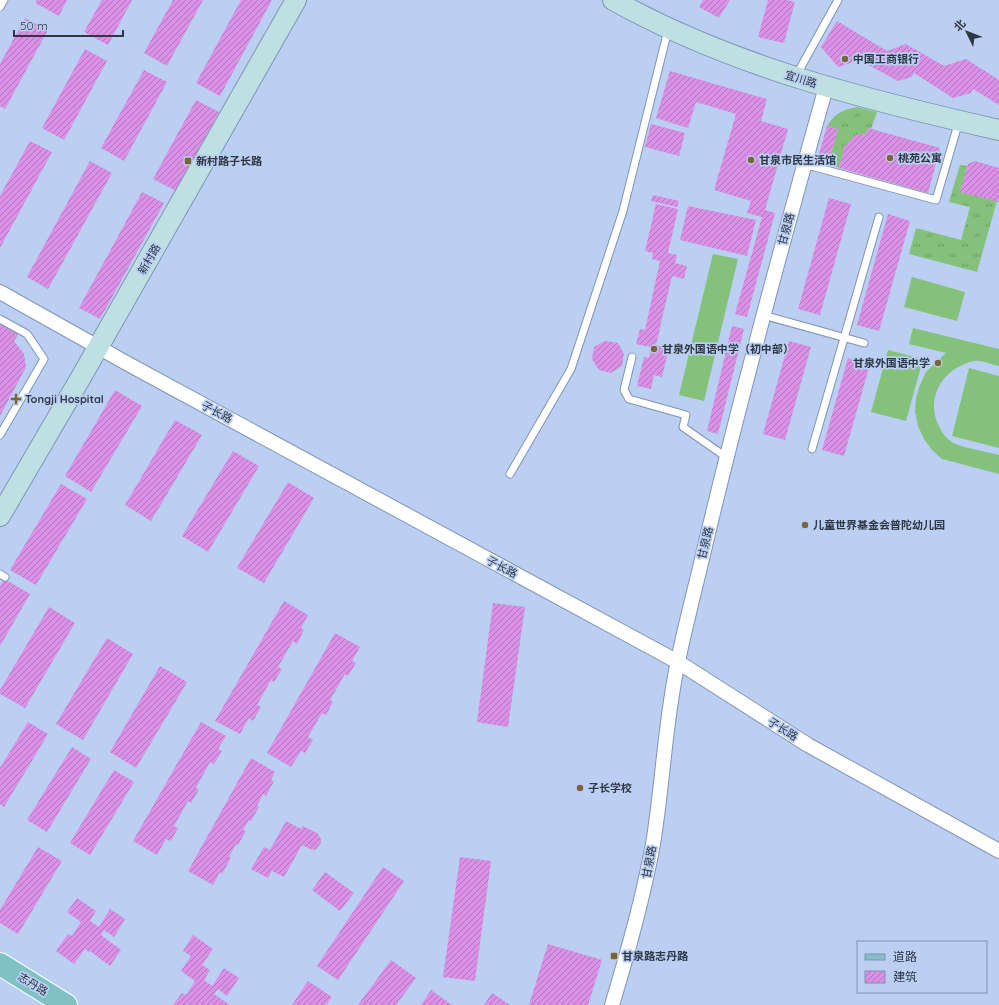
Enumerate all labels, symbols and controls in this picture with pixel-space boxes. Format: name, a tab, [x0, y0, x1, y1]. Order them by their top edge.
scale bar	[14, 12, 123, 38]
north arrow	[947, 12, 987, 52]
text: 北	[951, 16, 969, 34]
text: 50 m	[20, 18, 48, 33]
place label: 中国工商银行	[853, 52, 919, 66]
marker: 中国工商银行	[840, 54, 850, 64]
street label: 宜川路	[783, 67, 819, 91]
place label: 桃苑公寓	[898, 151, 942, 165]
place label: 甘泉市民生活馆	[759, 153, 836, 167]
marker: 桃苑公寓	[885, 153, 895, 163]
place label: 新村路子长路	[196, 154, 263, 168]
marker: 甘泉市民生活馆	[746, 155, 756, 165]
marker: 新村路子长路	[183, 156, 193, 166]
street label: 甘泉路	[775, 211, 797, 247]
street label: 新村路	[135, 241, 163, 277]
place label: 甘泉外国语中学（初中部）	[662, 342, 794, 356]
marker: 甘泉外国语中学（初中部）	[649, 344, 659, 354]
place label: 甘泉外国语中学	[853, 356, 930, 370]
marker: 甘泉外国语中学	[933, 358, 943, 368]
place label: Tongji Hospital	[25, 392, 104, 406]
marker: Tongji Hospital	[10, 393, 22, 405]
street label: 子长路	[199, 398, 235, 426]
place label: 儿童世界基金会普陀幼儿园	[813, 518, 945, 532]
marker: 儿童世界基金会普陀幼儿园	[800, 520, 810, 530]
street label: 甘泉路	[694, 525, 716, 561]
street label: 子长路	[484, 553, 520, 581]
street label: 子长路	[765, 714, 801, 744]
place label: 子长学校	[588, 781, 632, 795]
marker: 子长学校	[575, 783, 585, 793]
street label: 甘泉路	[639, 845, 659, 879]
legend	[857, 941, 987, 993]
place label: 甘泉路志丹路	[622, 949, 689, 963]
text: 道路	[893, 949, 917, 964]
marker: 甘泉路志丹路	[609, 951, 619, 961]
street label: 志丹路	[15, 969, 51, 999]
text: 建筑	[893, 969, 917, 984]

